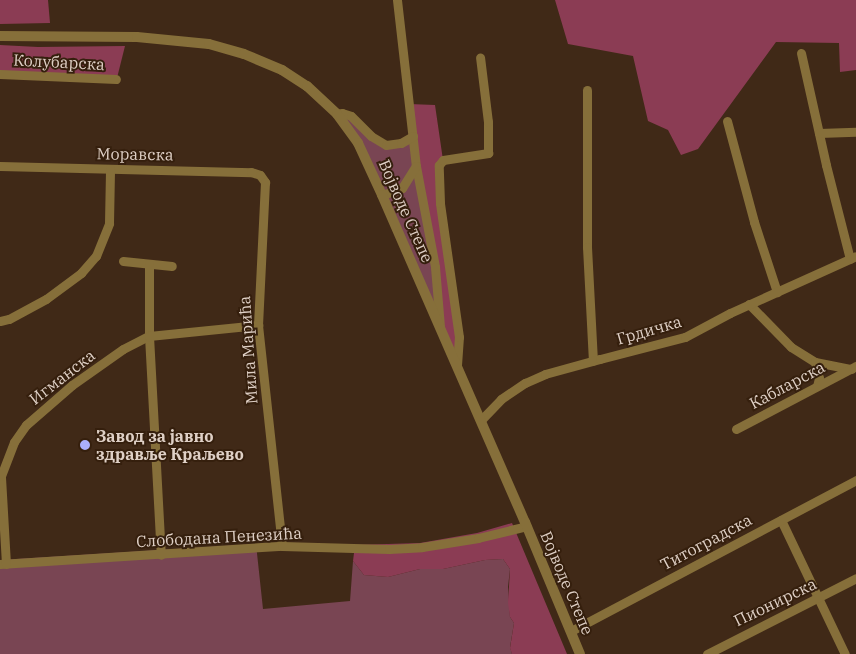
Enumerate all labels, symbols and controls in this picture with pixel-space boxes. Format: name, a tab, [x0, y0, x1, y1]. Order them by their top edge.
street label: Колубарска	[13, 50, 105, 74]
street label: Моравска	[96, 144, 174, 164]
street label: Војводе Степе	[375, 157, 437, 265]
street label: Мила Марића	[235, 295, 261, 405]
street label: Грдичка	[614, 312, 684, 348]
street label: Игманска	[25, 345, 99, 409]
street label: Кабларска	[746, 357, 828, 413]
place label: Завод за јавно здравље Краљево	[96, 426, 244, 464]
marker: Завод за јавно здравље Краљево	[78, 438, 92, 452]
street label: Титоградска	[657, 510, 755, 574]
street label: Слободана Пенезића	[136, 523, 302, 551]
street label: Војводе Степе	[537, 528, 597, 638]
street label: Пионирска	[731, 574, 819, 630]

